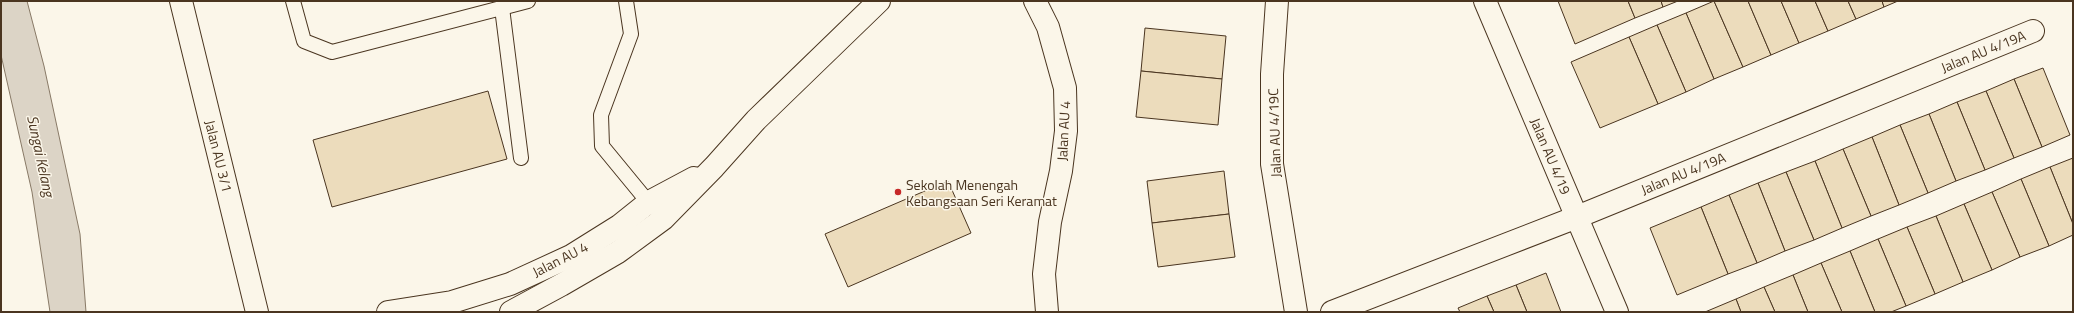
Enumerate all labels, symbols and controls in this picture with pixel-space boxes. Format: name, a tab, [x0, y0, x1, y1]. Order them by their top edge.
street label: Jalan AU 4/19A	[1937, 24, 2029, 78]
street label: Jalan AU 4/19C	[1262, 88, 1286, 178]
street label: Jalan AU 4	[1051, 100, 1075, 162]
water label: Sungai Kelang	[21, 113, 61, 201]
street label: Jalan AU 4/19	[1525, 114, 1577, 198]
street label: Jalan AU 3/1	[200, 118, 238, 194]
street label: Jalan AU 4/19A	[1637, 146, 1729, 200]
place label: Sekolah Menengah Kebangsaan Seri Keramat	[906, 174, 1057, 211]
marker: Sekolah Menengah Kebangsaan Seri Keramat	[893, 187, 903, 197]
street label: Jalan AU 4	[528, 236, 592, 282]

